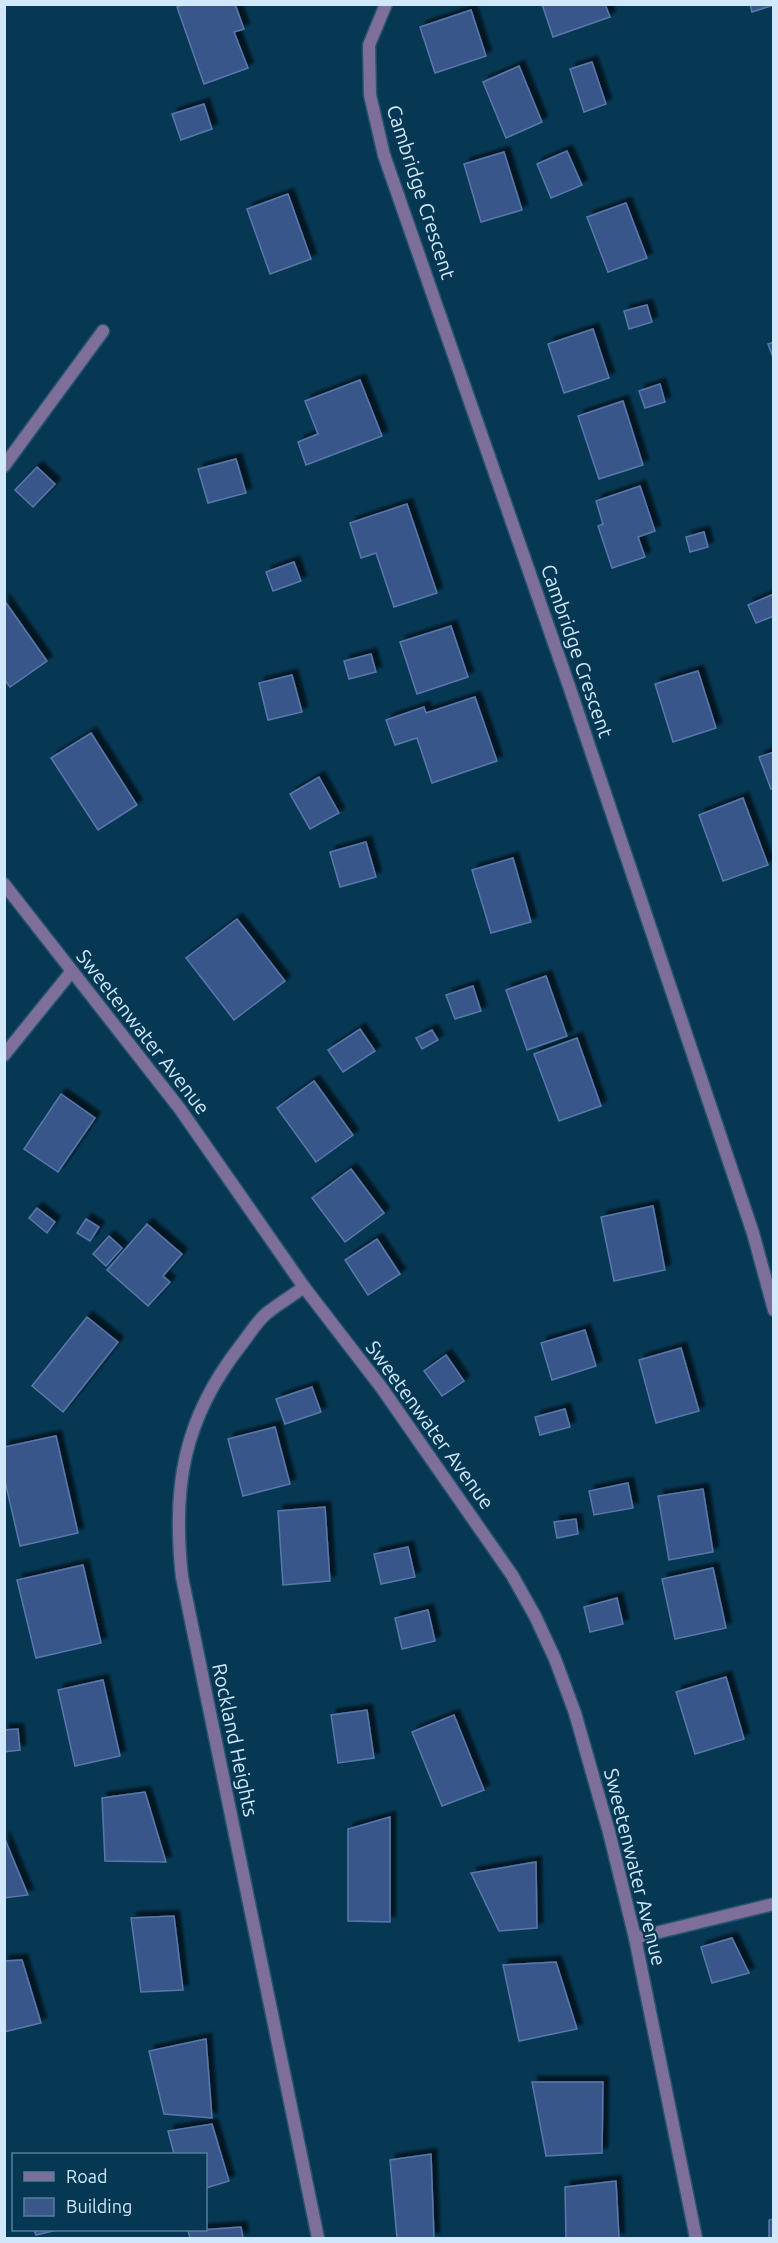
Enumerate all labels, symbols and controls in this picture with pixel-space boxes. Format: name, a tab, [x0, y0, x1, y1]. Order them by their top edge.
street label: Cambridge Crescent	[382, 102, 461, 282]
street label: Cambridge Crescent	[537, 561, 618, 741]
street label: Sweetenwater Avenue	[72, 945, 215, 1119]
street label: Sweetenwater Avenue	[362, 1336, 499, 1513]
street label: Rockland Heights	[208, 1661, 263, 1819]
street label: Sweetenwater Avenue	[600, 1766, 671, 1968]
legend	[12, 2153, 207, 2231]
text: Road	[66, 2166, 108, 2186]
text: Building	[66, 2196, 132, 2216]

